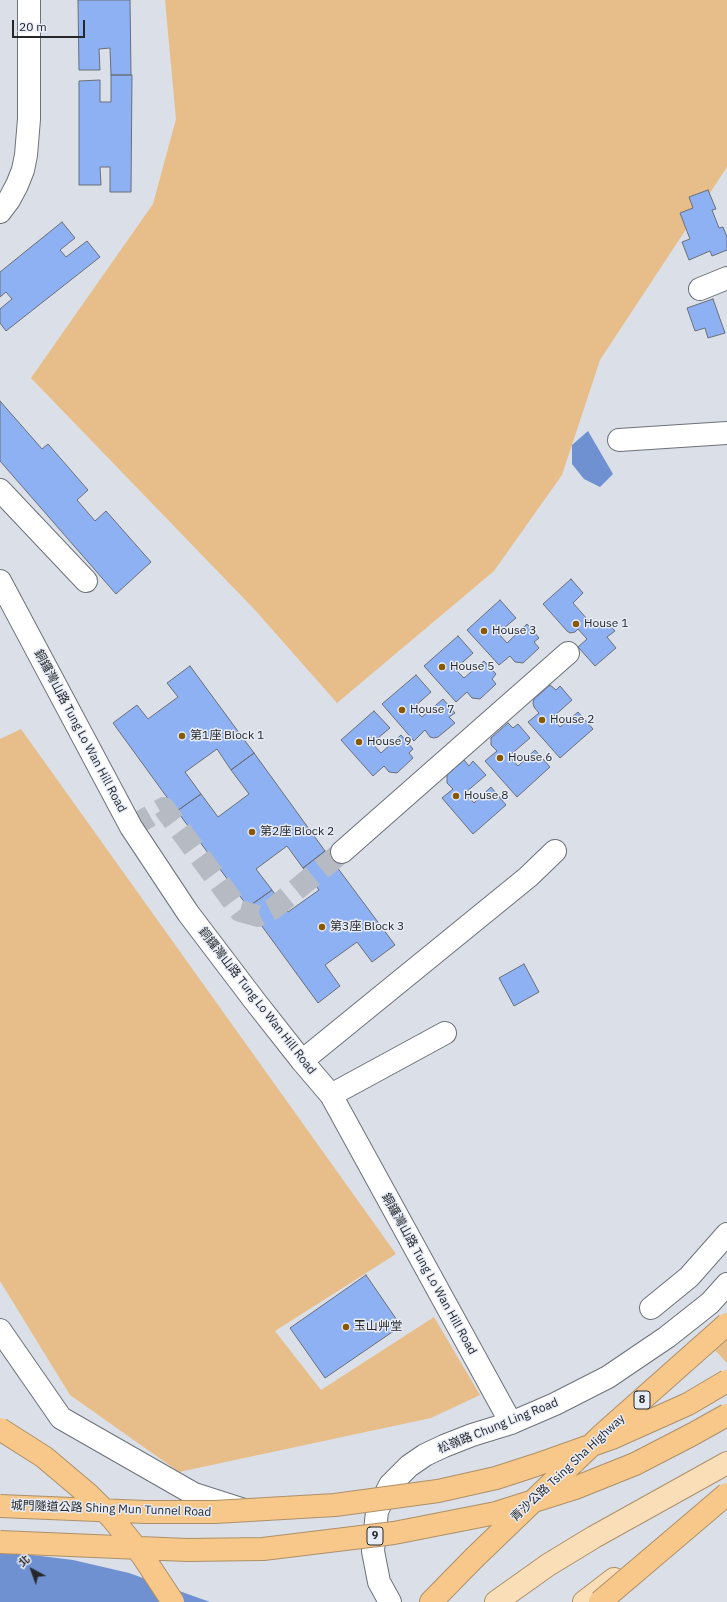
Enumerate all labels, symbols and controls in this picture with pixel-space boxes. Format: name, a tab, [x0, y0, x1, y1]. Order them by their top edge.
scale bar	[14, 12, 87, 38]
text: 20 m	[19, 19, 47, 34]
place label: House 1	[584, 617, 628, 631]
marker: House 1	[571, 619, 581, 629]
place label: House 3	[492, 624, 536, 638]
marker: House 3	[479, 626, 489, 636]
street label: 銅鑼灣山路 Tung Lo Wan Hill Road	[31, 647, 129, 815]
place label: House 5	[450, 660, 494, 674]
marker: House 5	[437, 662, 447, 672]
place label: House 7	[410, 703, 454, 717]
marker: House 7	[397, 705, 407, 715]
place label: House 2	[550, 713, 594, 727]
marker: House 2	[537, 715, 547, 725]
place label: 第1座 Block 1	[190, 729, 264, 743]
marker: 第1座 Block 1	[177, 731, 187, 741]
place label: House 9	[367, 735, 411, 749]
marker: House 9	[354, 737, 364, 747]
place label: House 6	[508, 751, 552, 765]
marker: House 6	[495, 753, 505, 763]
place label: House 8	[464, 789, 508, 803]
marker: House 8	[451, 791, 461, 801]
place label: 第2座 Block 2	[260, 825, 334, 839]
marker: 第2座 Block 2	[247, 827, 257, 837]
place label: 第3座 Block 3	[330, 920, 404, 934]
marker: 第3座 Block 3	[317, 922, 327, 932]
street label: 銅鑼灣山路 Tung Lo Wan Hill Road	[195, 925, 319, 1077]
street label: 銅鑼灣山路 Tung Lo Wan Hill Road	[379, 1191, 479, 1357]
place label: 玉山艸堂	[354, 1320, 402, 1334]
marker: 玉山艸堂	[341, 1322, 351, 1332]
road number: 8	[634, 1391, 650, 1409]
street label: 松嶺路 Chung Ling Road	[436, 1395, 560, 1457]
street label: 青沙公路 Tsing Sha Highway	[508, 1411, 628, 1525]
street label: 城門隧道公路 Shing Mun Tunnel Road	[10, 1498, 212, 1520]
road number: 9	[367, 1527, 383, 1545]
north arrow	[12, 1550, 52, 1590]
text: 北	[15, 1552, 33, 1570]

